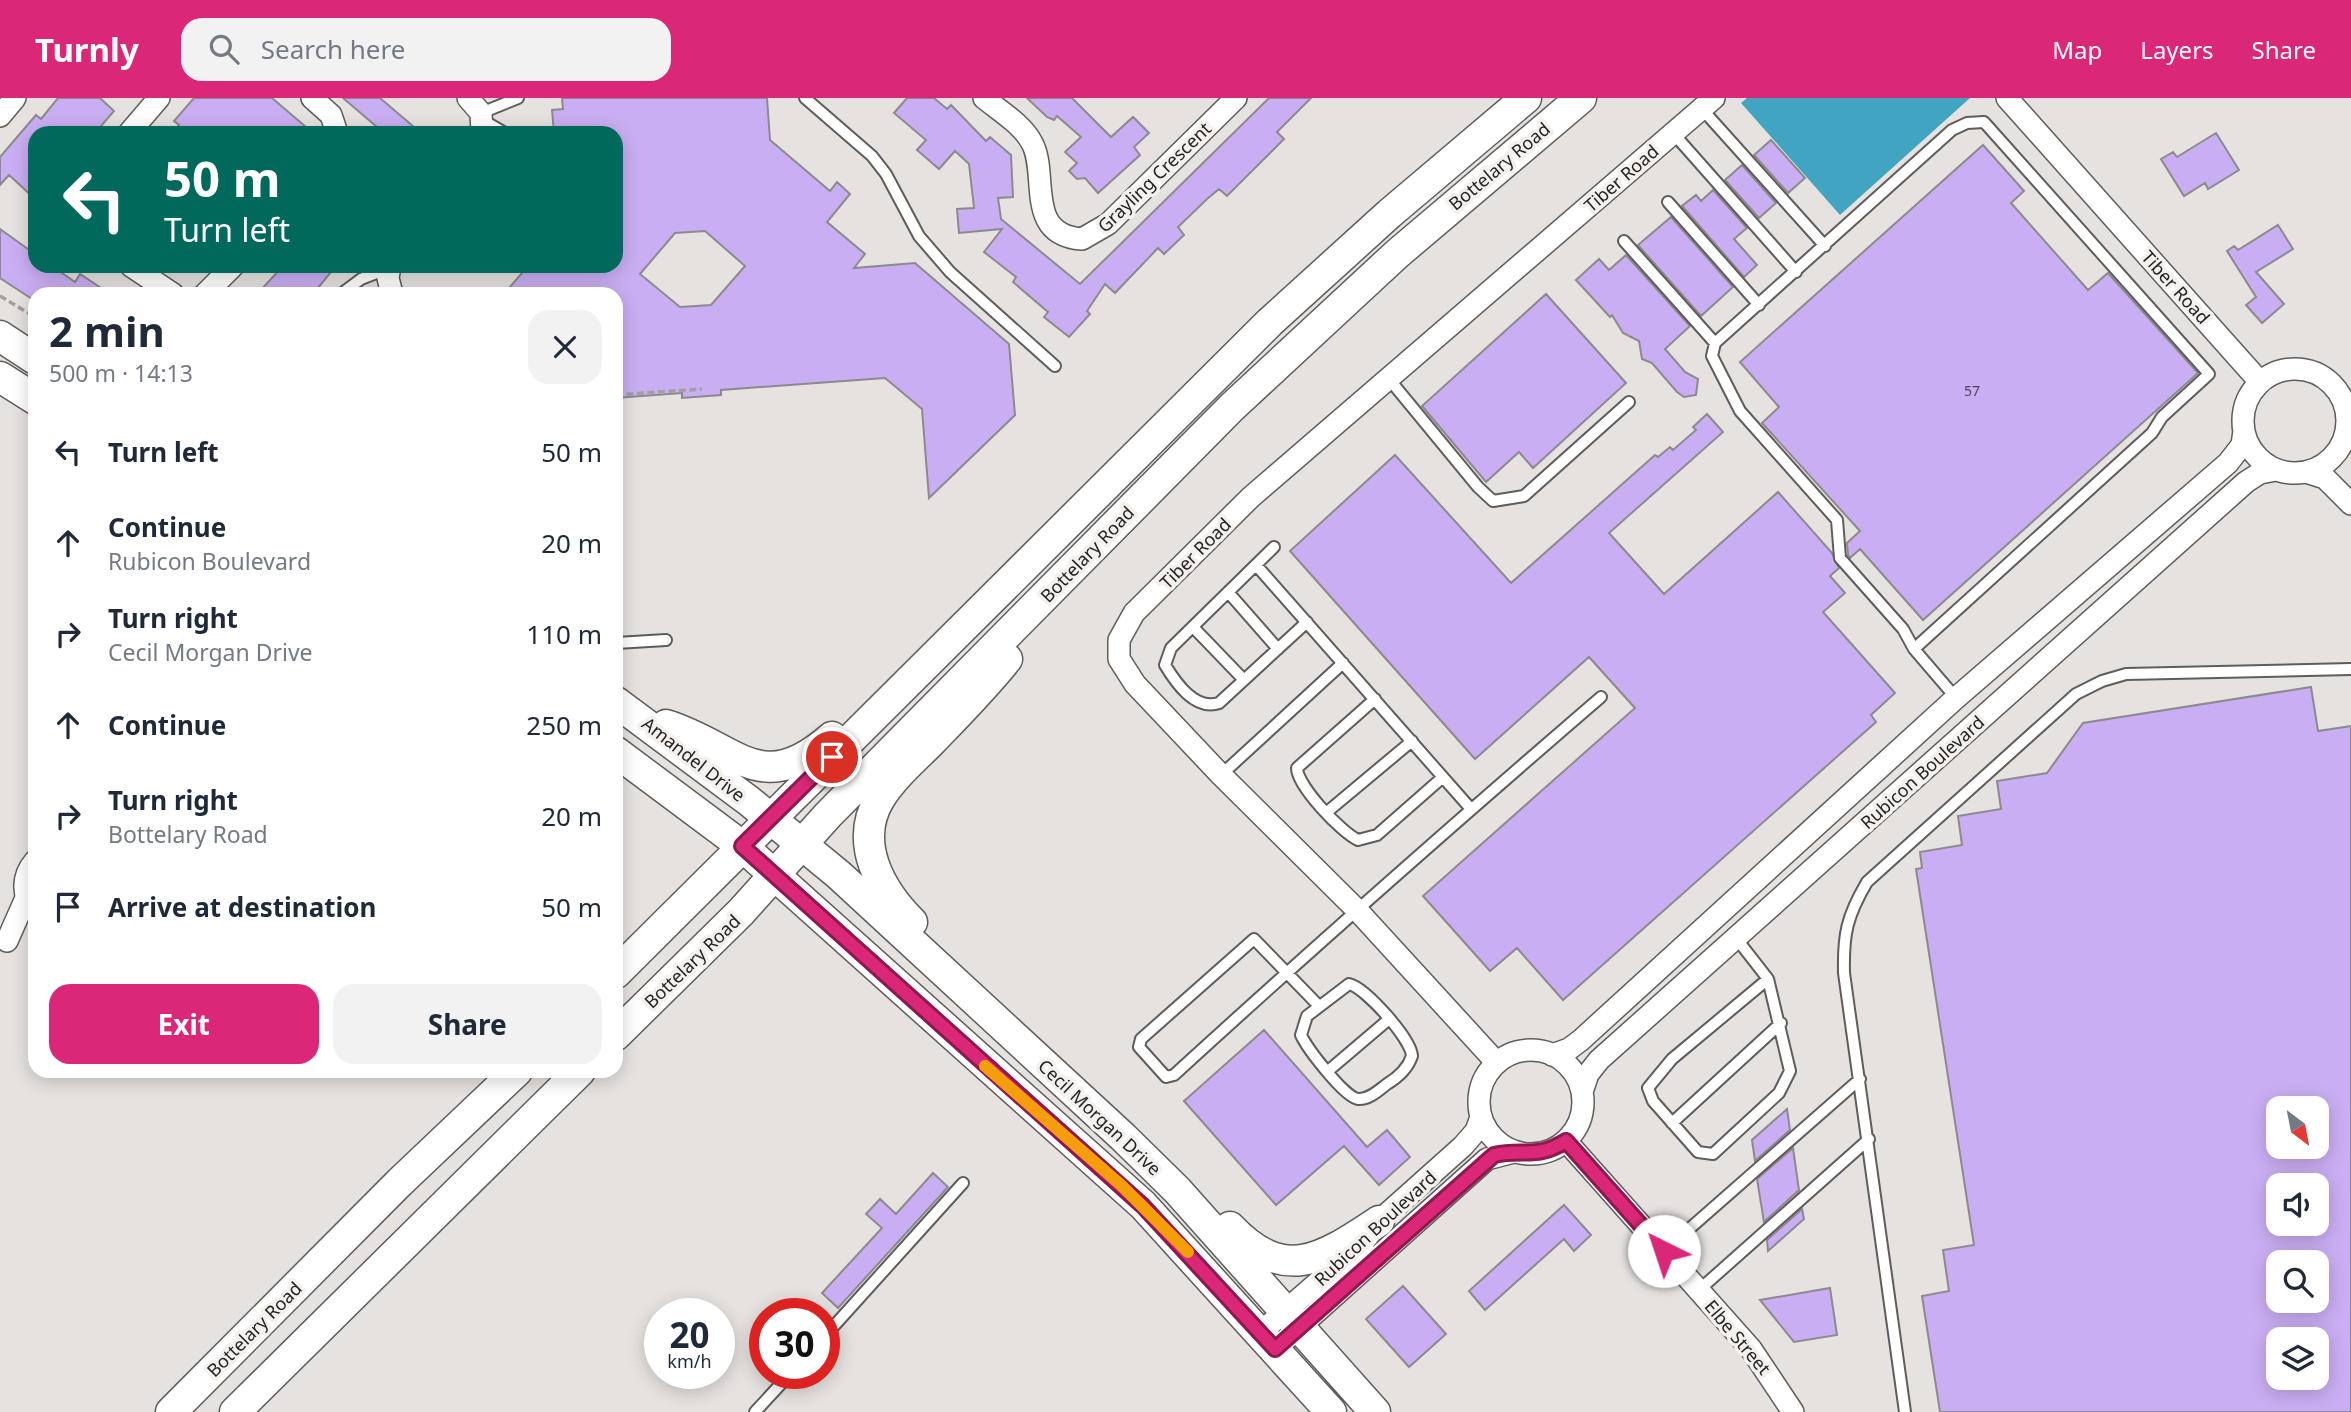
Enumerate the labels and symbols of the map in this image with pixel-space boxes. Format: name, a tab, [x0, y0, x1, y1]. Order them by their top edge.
street label: Grayling Crescent	[1092, 116, 1216, 237]
street label: Bottelary Road	[1443, 117, 1555, 215]
street label: Tiber Road	[1579, 139, 1663, 217]
street label: Tiber Road	[2137, 245, 2215, 329]
house number: 57	[1964, 381, 1980, 400]
street label: Bottelary Road	[1035, 501, 1139, 607]
street label: Tiber Road	[1154, 512, 1236, 594]
street label: Rubicon Boulevard	[1855, 710, 1989, 834]
street label: Amandel Drive	[638, 711, 750, 807]
pin	[802, 727, 862, 787]
street label: Bottelary Road	[639, 909, 745, 1013]
street label: Cecil Morgan Drive	[1033, 1054, 1167, 1180]
north arrow	[2266, 1096, 2329, 1158]
street label: Rubicon Boulevard	[1309, 1165, 1441, 1291]
position arrow	[1627, 1214, 1701, 1288]
street label: Bottelary Road	[201, 1276, 307, 1382]
street label: Elbe Street	[1700, 1295, 1777, 1380]
speed limit sign: 30	[749, 1298, 840, 1389]

